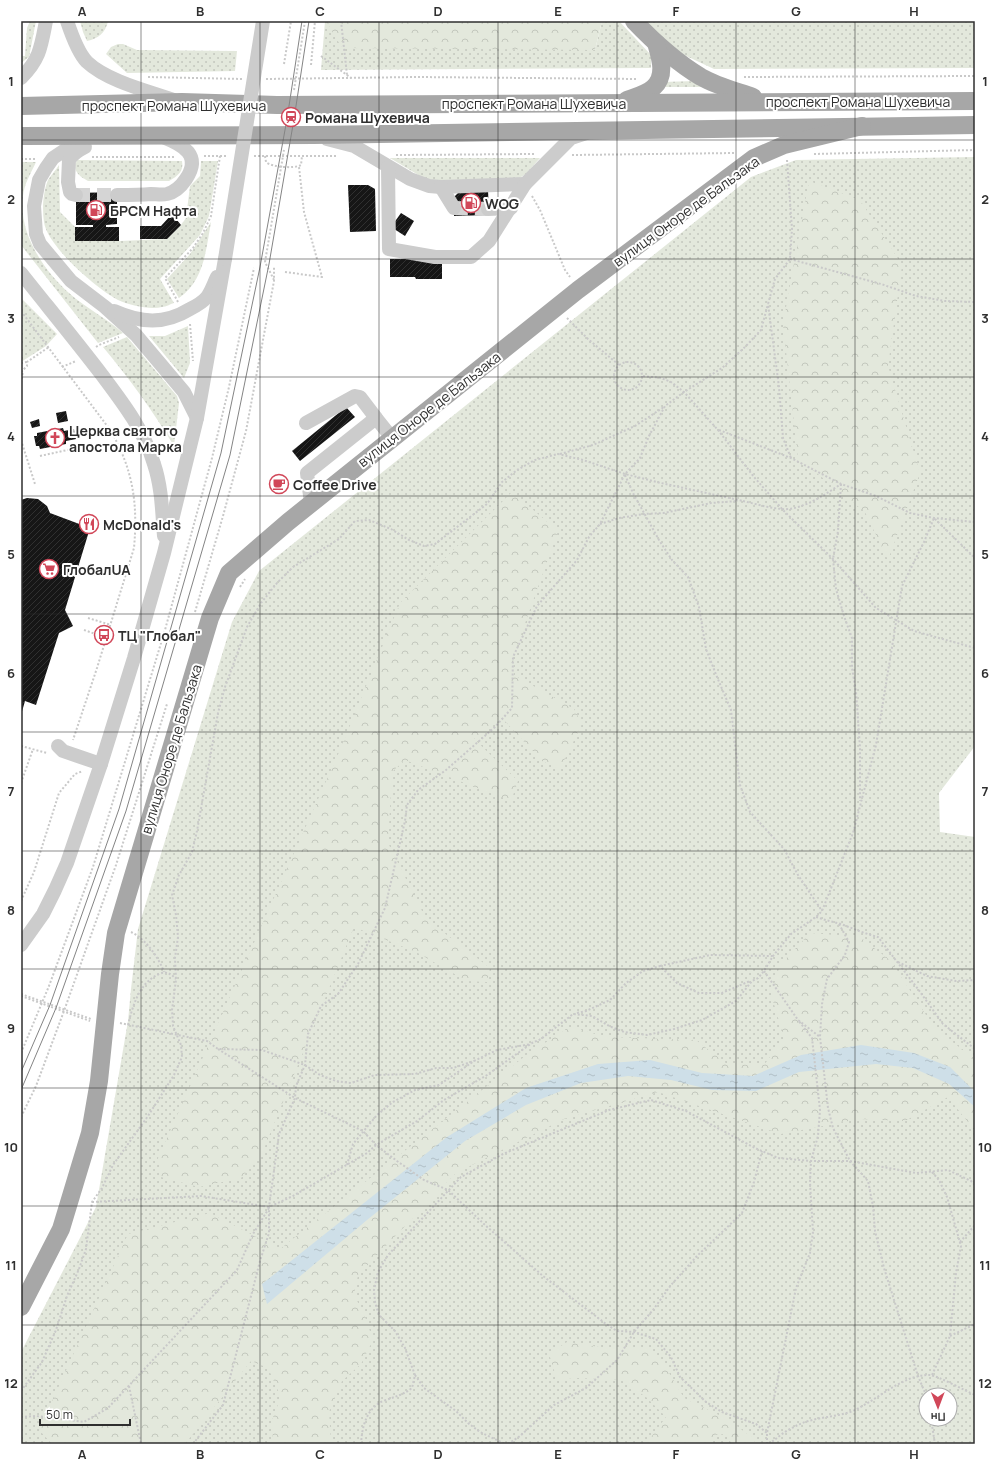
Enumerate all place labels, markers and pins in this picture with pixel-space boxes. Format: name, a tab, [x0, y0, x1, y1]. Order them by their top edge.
station icon: Романа Шухевича	[280, 106, 302, 128]
place label: Романа Шухевича	[305, 108, 430, 127]
fuel station icon: WOG	[460, 192, 482, 214]
place label: WOG	[485, 194, 519, 213]
fuel station icon: БРСМ Нафта	[85, 199, 107, 221]
place label: БРСМ Нафта	[110, 201, 197, 220]
place label: Церква святого апостола Марка	[69, 421, 182, 456]
church icon: Церква святого апостола Марка	[44, 427, 66, 449]
cafe icon: Coffee Drive	[268, 473, 290, 495]
place label: Coffee Drive	[293, 475, 377, 494]
restaurant icon: McDonald's	[78, 513, 100, 535]
place label: McDonald's	[103, 515, 181, 534]
supermarket icon: ГлобалUA	[38, 558, 60, 580]
place label: ГлобалUA	[63, 560, 131, 579]
bus stop icon: ТЦ "Глобал"	[93, 624, 115, 646]
place label: ТЦ "Глобал"	[118, 626, 201, 645]

